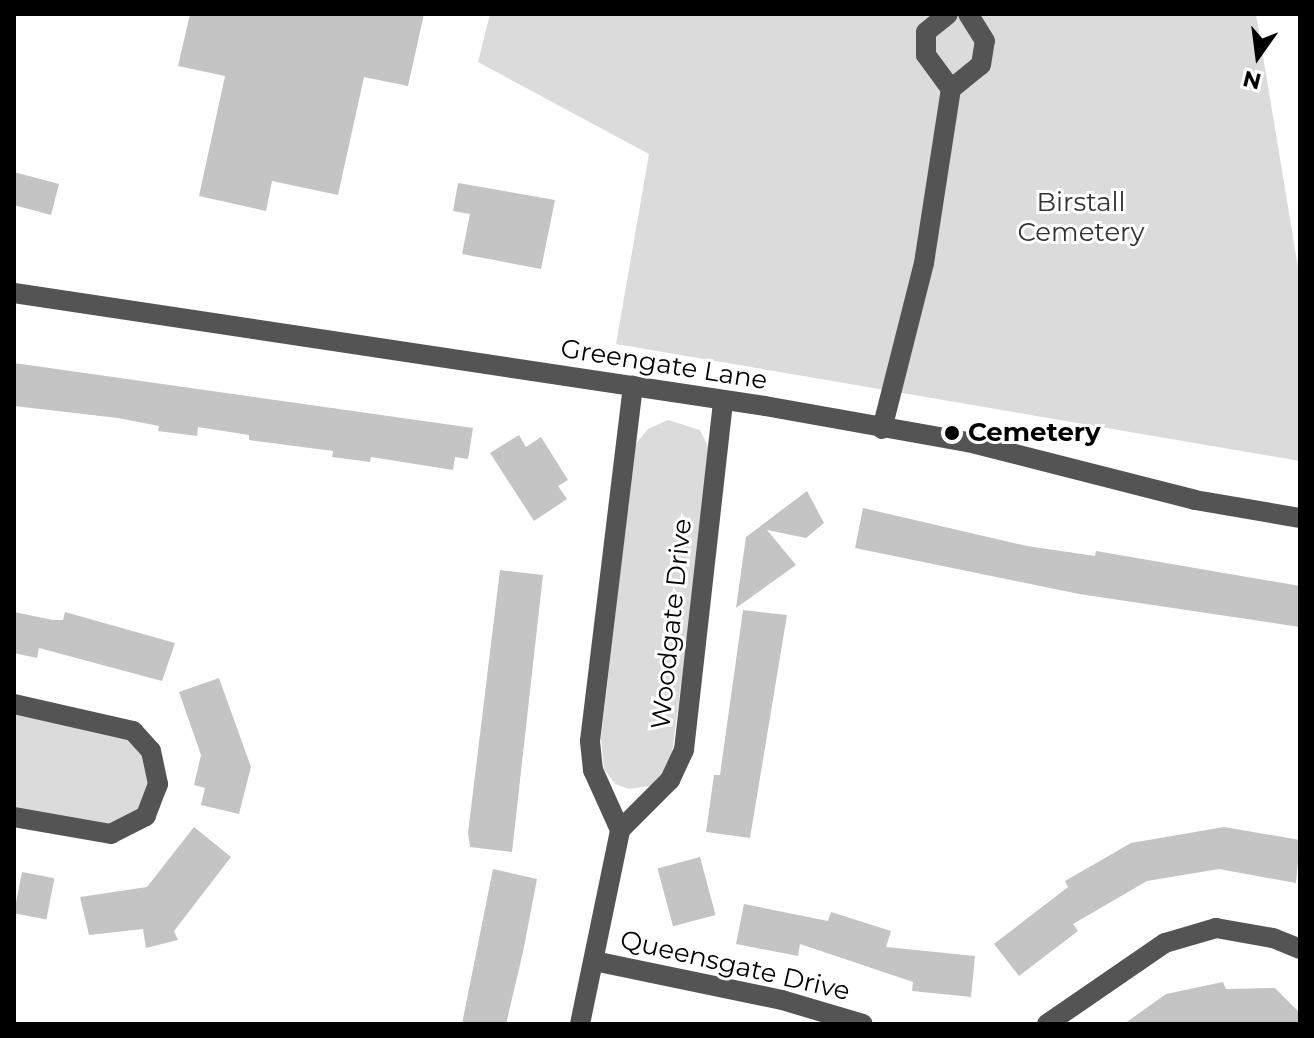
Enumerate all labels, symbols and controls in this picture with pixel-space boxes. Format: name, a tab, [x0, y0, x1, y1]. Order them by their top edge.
north arrow	[1218, 16, 1298, 96]
text: N	[1240, 65, 1264, 95]
park label: Birstall Cemetery	[1018, 187, 1144, 248]
street label: Greengate Lane	[558, 333, 770, 397]
place label: Cemetery	[968, 417, 1101, 449]
marker: Cemetery	[943, 424, 961, 442]
street label: Woodgate Drive	[645, 517, 699, 731]
street label: Queensgate Drive	[617, 924, 853, 1008]

